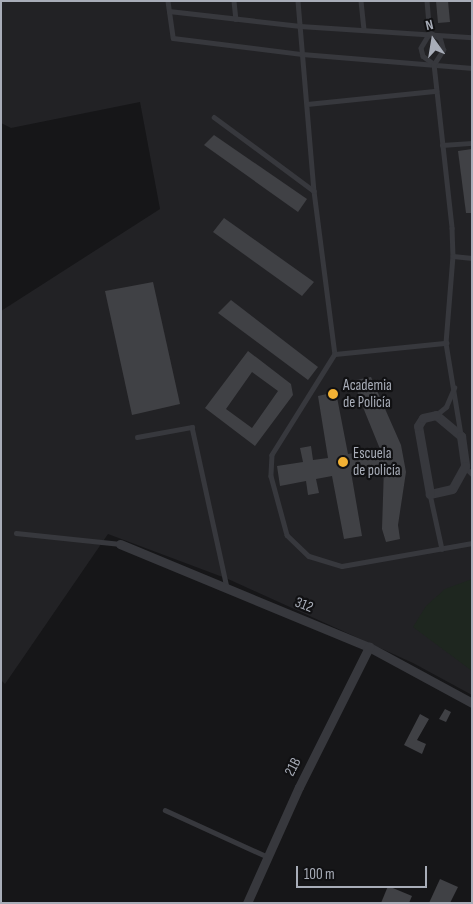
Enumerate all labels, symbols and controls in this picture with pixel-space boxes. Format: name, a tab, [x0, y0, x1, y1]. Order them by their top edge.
north arrow	[408, 15, 458, 65]
text: N	[424, 16, 435, 34]
place label: Academia de Policía	[343, 376, 392, 411]
marker: Academia de Policía	[327, 388, 339, 400]
place label: Escuela de policía	[353, 444, 401, 479]
marker: Escuela de policía	[337, 456, 349, 468]
street label: 312	[292, 593, 316, 617]
street label: 21B	[281, 755, 305, 779]
scale bar	[298, 856, 429, 888]
text: 100 m	[304, 865, 335, 884]

